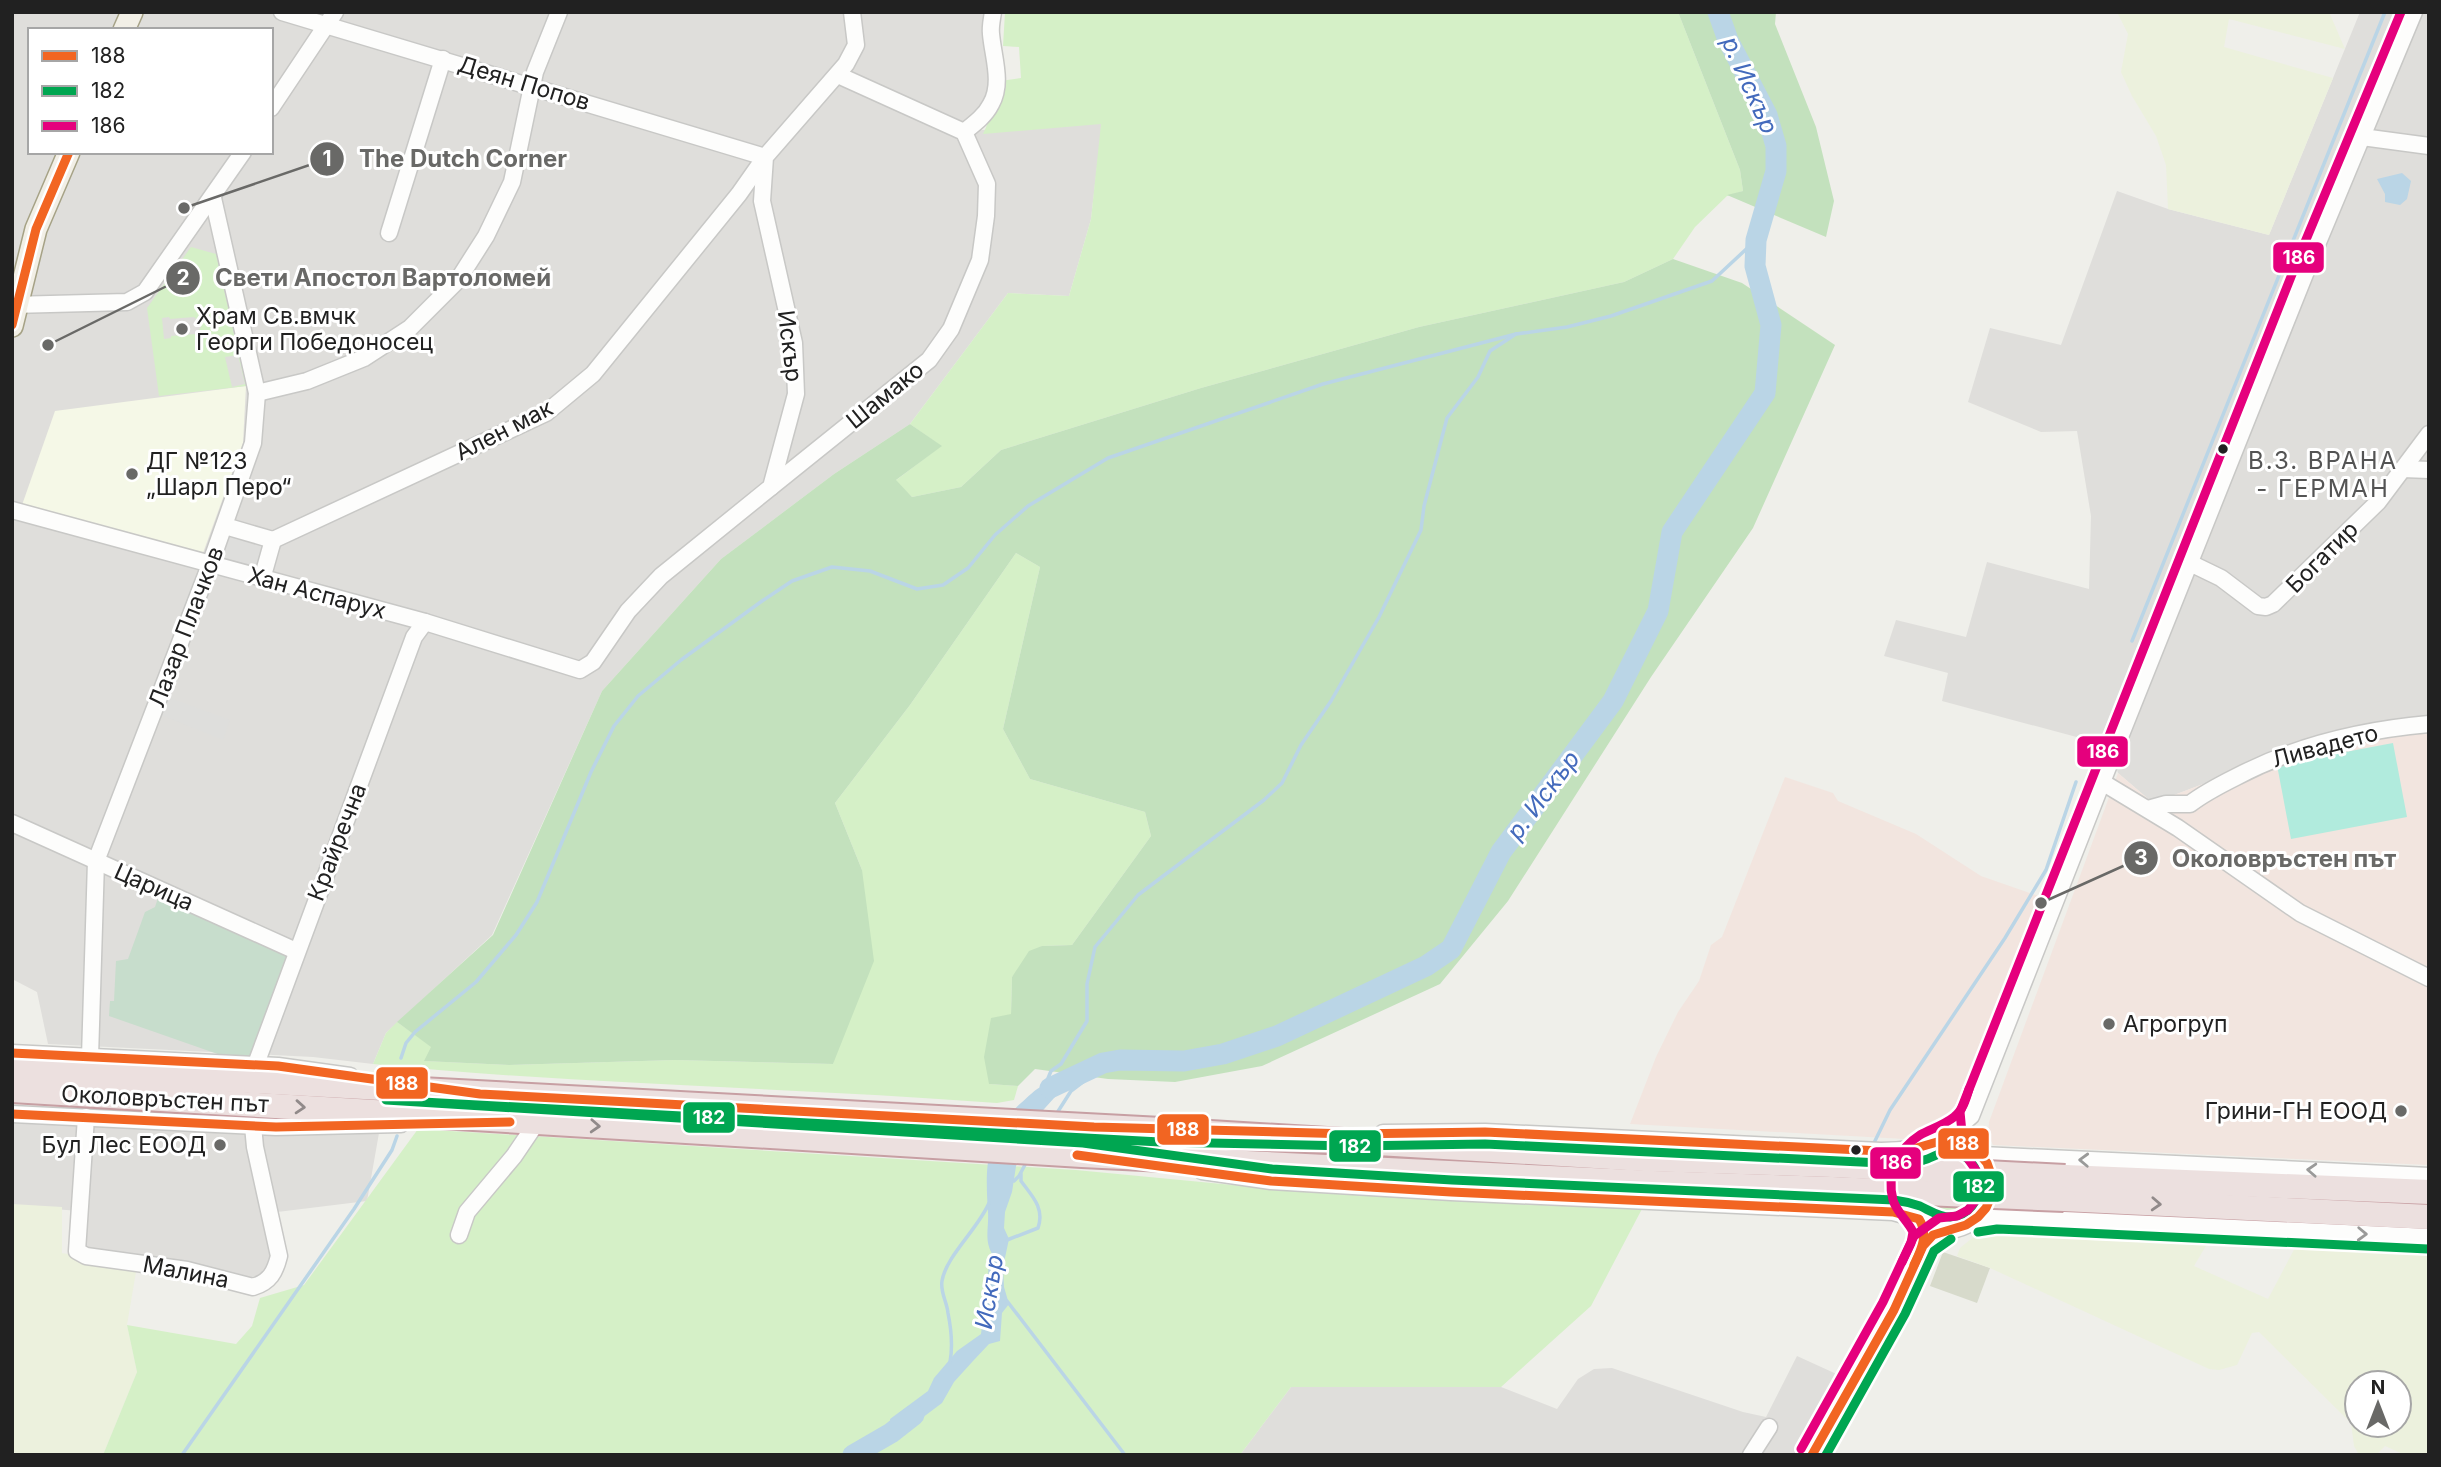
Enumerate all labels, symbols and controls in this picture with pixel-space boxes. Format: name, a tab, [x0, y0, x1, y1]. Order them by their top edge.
legend	[28, 28, 273, 154]
water label: р. Искър	[1715, 31, 1784, 138]
text: 188	[91, 43, 126, 68]
street label: Деян Попов	[455, 50, 593, 116]
text: 182	[91, 78, 125, 103]
text: 186	[91, 113, 126, 138]
callout: The Dutch Corner	[310, 136, 581, 181]
text: The Dutch Corner	[359, 144, 567, 173]
text: 1	[322, 146, 332, 171]
line badge: 186	[2272, 241, 2325, 274]
text: 186	[2283, 246, 2315, 269]
callout: Свети Апостол Вартоломей	[166, 255, 565, 300]
text: Свети Апостол Вартоломей	[215, 263, 551, 292]
text: 2	[176, 265, 190, 290]
place label: Храм Св.вмчк Георги Победоносец	[196, 302, 433, 356]
street label: Искър	[772, 309, 808, 383]
marker: Храм Св.вмчк Георги Победоносец	[174, 321, 190, 337]
street label: Шамако	[841, 355, 929, 435]
street label: Ален мак	[451, 393, 558, 466]
unlabelled marker	[2216, 442, 2230, 456]
district label: В.З. ВРАНА - ГЕРМАН	[2248, 446, 2398, 503]
place label: ДГ №123 „Шарл Перо“	[146, 447, 291, 501]
marker: ДГ №123 „Шарл Перо“	[124, 466, 140, 482]
street label: Богатир	[2280, 515, 2364, 599]
street label: Лазар Плачков	[142, 543, 230, 711]
street label: Хан Аспарух	[245, 561, 389, 625]
street label: Ливадето	[2269, 718, 2381, 774]
line badge: 186	[2076, 735, 2129, 768]
text: 186	[2087, 740, 2119, 763]
water label: р. Искър	[1500, 745, 1586, 846]
street label: Крайречна	[302, 779, 372, 905]
callout: Околовръстен път	[2123, 836, 2411, 881]
text: Околовръстен път	[2172, 844, 2396, 873]
text: 3	[2134, 845, 2148, 870]
street label: Царица	[110, 857, 198, 917]
place label: Агрогруп	[2123, 1010, 2228, 1038]
marker: Агрогруп	[2101, 1016, 2117, 1032]
line badge: 188	[375, 1066, 429, 1100]
text: 188	[386, 1072, 418, 1095]
street label: Околовръстен път	[61, 1080, 270, 1118]
place label: Грини-ГН ЕООД	[2205, 1097, 2387, 1125]
one-way arrow	[295, 1099, 306, 1114]
line badge: 182	[682, 1101, 736, 1134]
marker: Грини-ГН ЕООД	[2393, 1103, 2409, 1119]
text: 182	[693, 1106, 725, 1129]
line badge: 188	[1156, 1113, 1210, 1146]
one-way arrow	[590, 1118, 601, 1133]
text: 188	[1167, 1118, 1199, 1141]
line badge: 188	[1937, 1127, 1990, 1160]
line badge: 182	[1328, 1129, 1382, 1163]
place label: Бул Лес ЕООД	[41, 1131, 206, 1159]
text: 188	[1947, 1132, 1979, 1155]
text: 182	[1339, 1135, 1371, 1158]
marker: Бул Лес ЕООД	[212, 1137, 228, 1153]
unlabelled marker	[1849, 1143, 1863, 1157]
line badge: 186	[1869, 1146, 1922, 1180]
text: 186	[1880, 1151, 1912, 1174]
one-way arrow	[2079, 1153, 2090, 1168]
one-way arrow	[2306, 1163, 2317, 1178]
line badge: 182	[1952, 1170, 2005, 1203]
text: 182	[1963, 1175, 1995, 1198]
one-way arrow	[2151, 1196, 2162, 1211]
one-way arrow	[2357, 1226, 2368, 1241]
street label: Малина	[141, 1250, 231, 1294]
water label: Искър	[969, 1253, 1009, 1331]
north arrow	[2343, 1369, 2413, 1439]
text: N	[2371, 1376, 2385, 1399]

